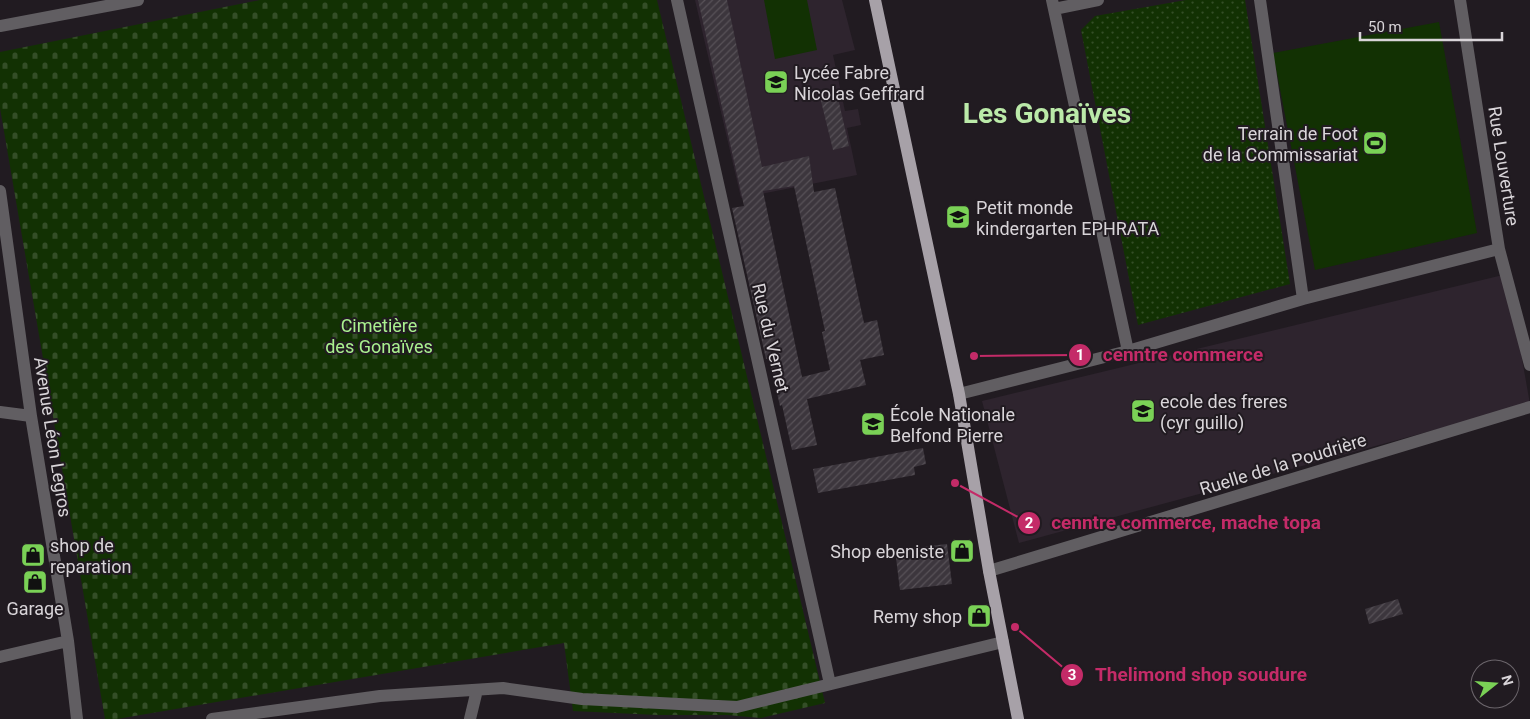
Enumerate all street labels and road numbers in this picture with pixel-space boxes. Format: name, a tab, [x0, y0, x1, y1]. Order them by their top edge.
street label: Rue Louverture	[1484, 105, 1524, 227]
street label: Rue du Vernet	[748, 281, 794, 395]
street label: Avenue Léon Legros	[30, 355, 76, 519]
street label: Ruelle de la Poudrière	[1197, 429, 1369, 499]

